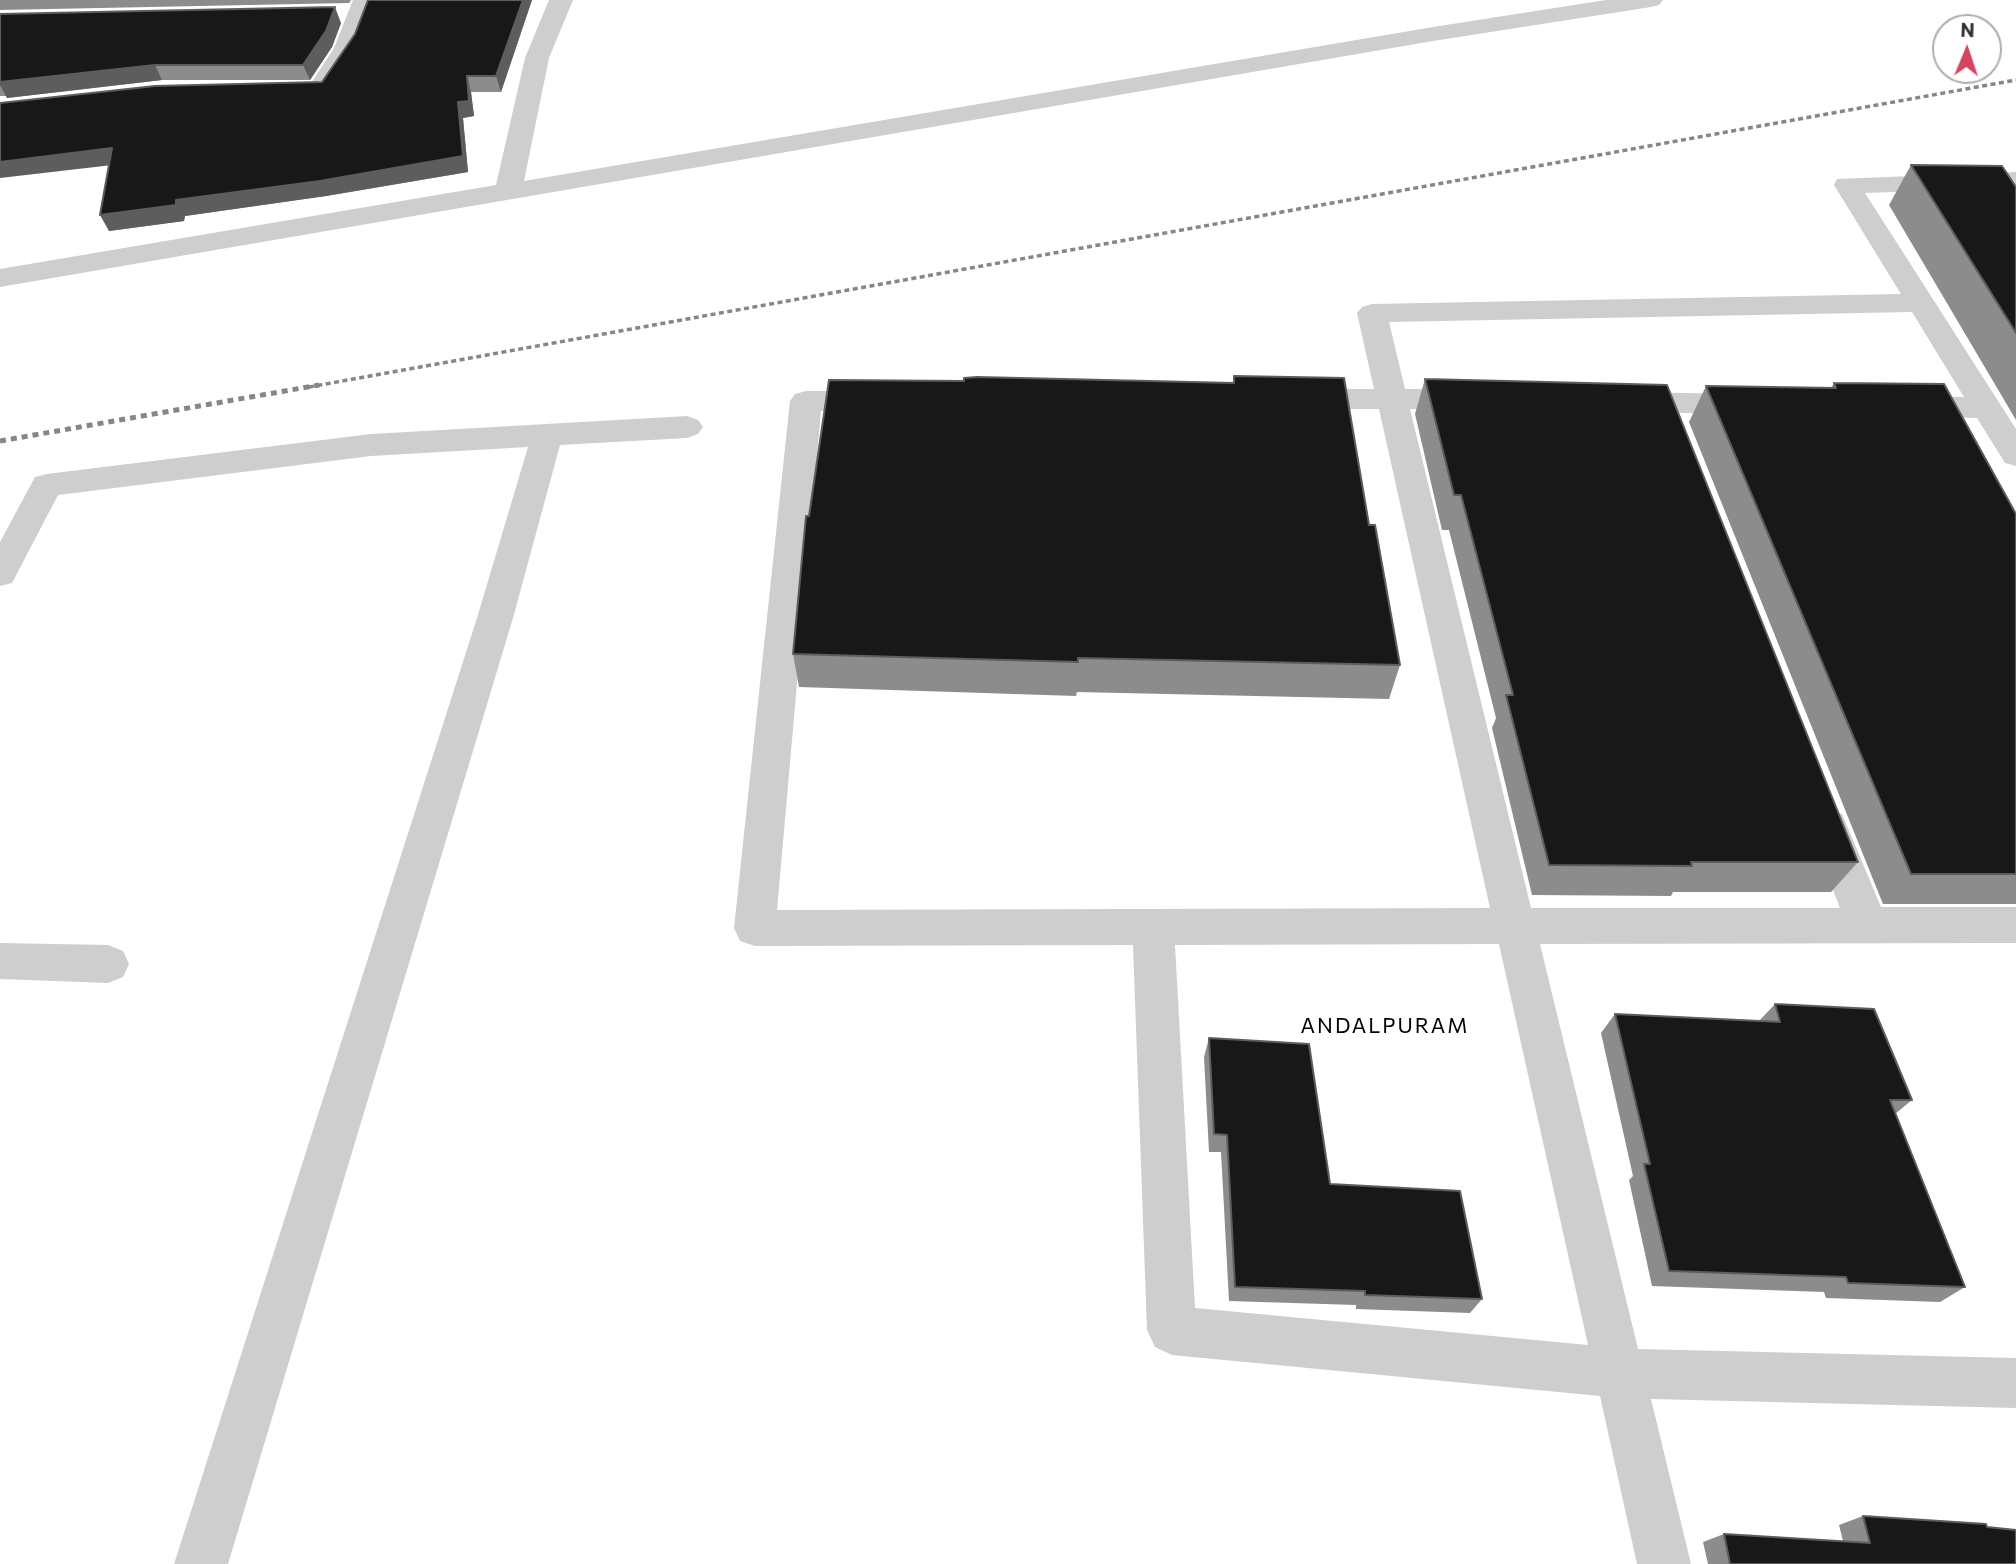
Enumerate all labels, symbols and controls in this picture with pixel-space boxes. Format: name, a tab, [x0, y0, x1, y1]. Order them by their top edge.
north arrow	[1932, 14, 2002, 84]
text: N	[1960, 18, 1975, 41]
district label: ANDALPURAM	[1302, 1013, 1468, 1039]

